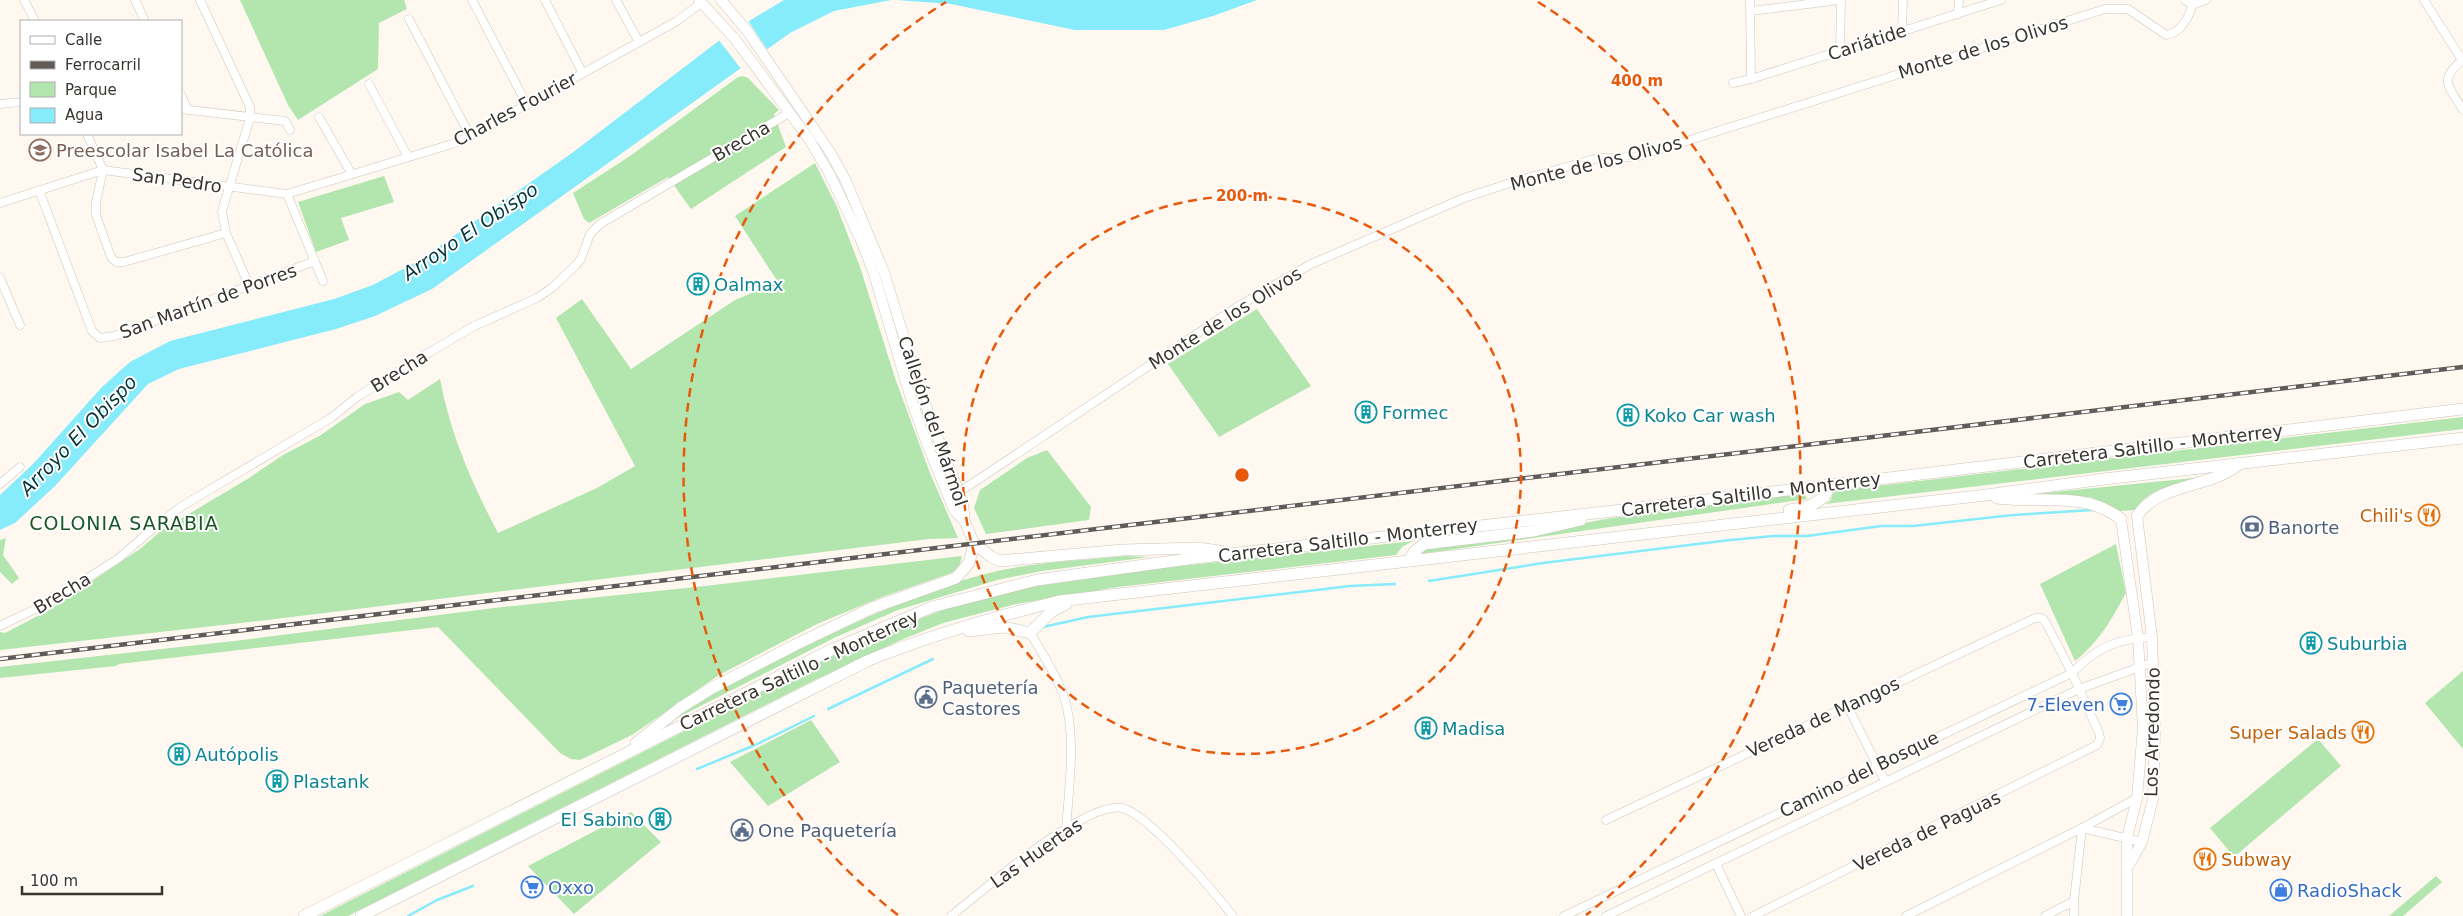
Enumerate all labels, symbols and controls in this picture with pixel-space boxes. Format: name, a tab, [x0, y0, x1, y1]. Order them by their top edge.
street label: Monte de los Olivos	[1896, 11, 2070, 83]
street label: Cariátide	[1825, 19, 1909, 65]
legend	[20, 20, 182, 135]
text: Calle	[65, 31, 102, 49]
text: Ferrocarril	[65, 56, 141, 74]
street label: Charles Fourier	[450, 67, 581, 150]
text: 400 m	[1611, 72, 1663, 90]
text: Parque	[65, 81, 117, 99]
text: Agua	[65, 106, 103, 124]
street label: Brecha	[709, 116, 773, 166]
street label: Monte de los Olivos	[1508, 131, 1684, 195]
school or university icon: Preescolar Isabel La Católica	[28, 138, 52, 162]
place label: Preescolar Isabel La Católica	[56, 140, 313, 161]
street label: San Pedro	[131, 163, 223, 197]
water label: Arroyo El Obispo	[397, 178, 542, 286]
text: 200 m	[1216, 187, 1268, 205]
street label: San Martín de Porres	[117, 259, 299, 343]
street label: Monte de los Olivos	[1145, 262, 1305, 374]
building icon: Oalmax	[686, 272, 710, 296]
place label: Oalmax	[714, 274, 784, 295]
street label: Callejón del Mármol	[894, 333, 972, 509]
street label: Brecha	[367, 345, 431, 397]
water label: Arroyo El Obispo	[14, 370, 141, 501]
building icon: Formec	[1354, 400, 1378, 424]
place label: Formec	[1382, 402, 1448, 423]
building icon: Koko Car wash	[1616, 403, 1640, 427]
place label: Koko Car wash	[1644, 405, 1776, 426]
street label: Carretera Saltillo - Monterrey	[2022, 420, 2284, 472]
centre of rings	[1233, 466, 1251, 484]
street label: Carretera Saltillo - Monterrey	[1620, 468, 1882, 520]
restaurant icon: Chili's	[2417, 503, 2441, 527]
place label: Chili's	[2360, 505, 2413, 526]
district label: COLONIA SARABIA	[29, 512, 219, 534]
street label: Carretera Saltillo - Monterrey	[1217, 514, 1479, 566]
bank icon: Banorte	[2240, 515, 2264, 539]
place label: Banorte	[2268, 517, 2339, 538]
street label: Brecha	[30, 568, 94, 618]
street label: Carretera Saltillo - Monterrey	[676, 605, 922, 735]
building icon: Suburbia	[2299, 631, 2323, 655]
place label: Suburbia	[2327, 633, 2408, 654]
street label: Los Arredondo	[2140, 667, 2164, 797]
street label: Vereda de Mangos	[1743, 672, 1903, 762]
place label: Paquetería Castores	[942, 677, 1039, 719]
public building icon: Paquetería Castores	[914, 685, 938, 709]
supermarket icon: 7-Eleven	[2109, 692, 2133, 716]
place label: 7-Eleven	[2026, 694, 2105, 715]
building icon: Madisa	[1414, 716, 1438, 740]
place label: Madisa	[1442, 718, 1505, 739]
restaurant icon: Super Salads	[2351, 720, 2375, 744]
place label: Super Salads	[2229, 722, 2347, 743]
street label: Camino del Bosque	[1776, 726, 1942, 822]
building icon: Autópolis	[167, 742, 191, 766]
place label: Autópolis	[195, 744, 279, 765]
building icon: Plastank	[265, 769, 289, 793]
place label: Plastank	[293, 771, 370, 792]
street label: Vereda de Paguas	[1850, 786, 2004, 876]
building icon: El Sabino	[648, 807, 672, 831]
place label: El Sabino	[561, 809, 644, 830]
street label: Las Huertas	[986, 814, 1086, 892]
public building icon: One Paquetería	[730, 818, 754, 842]
place label: One Paquetería	[758, 820, 897, 841]
restaurant icon: Subway	[2193, 847, 2217, 871]
place label: Subway	[2221, 849, 2292, 870]
scale bar	[22, 864, 162, 896]
text: 100 m	[30, 872, 78, 890]
supermarket icon: Oxxo	[520, 875, 544, 899]
place label: Oxxo	[548, 877, 594, 898]
shop icon: RadioShack	[2269, 878, 2293, 902]
place label: RadioShack	[2297, 880, 2402, 901]

